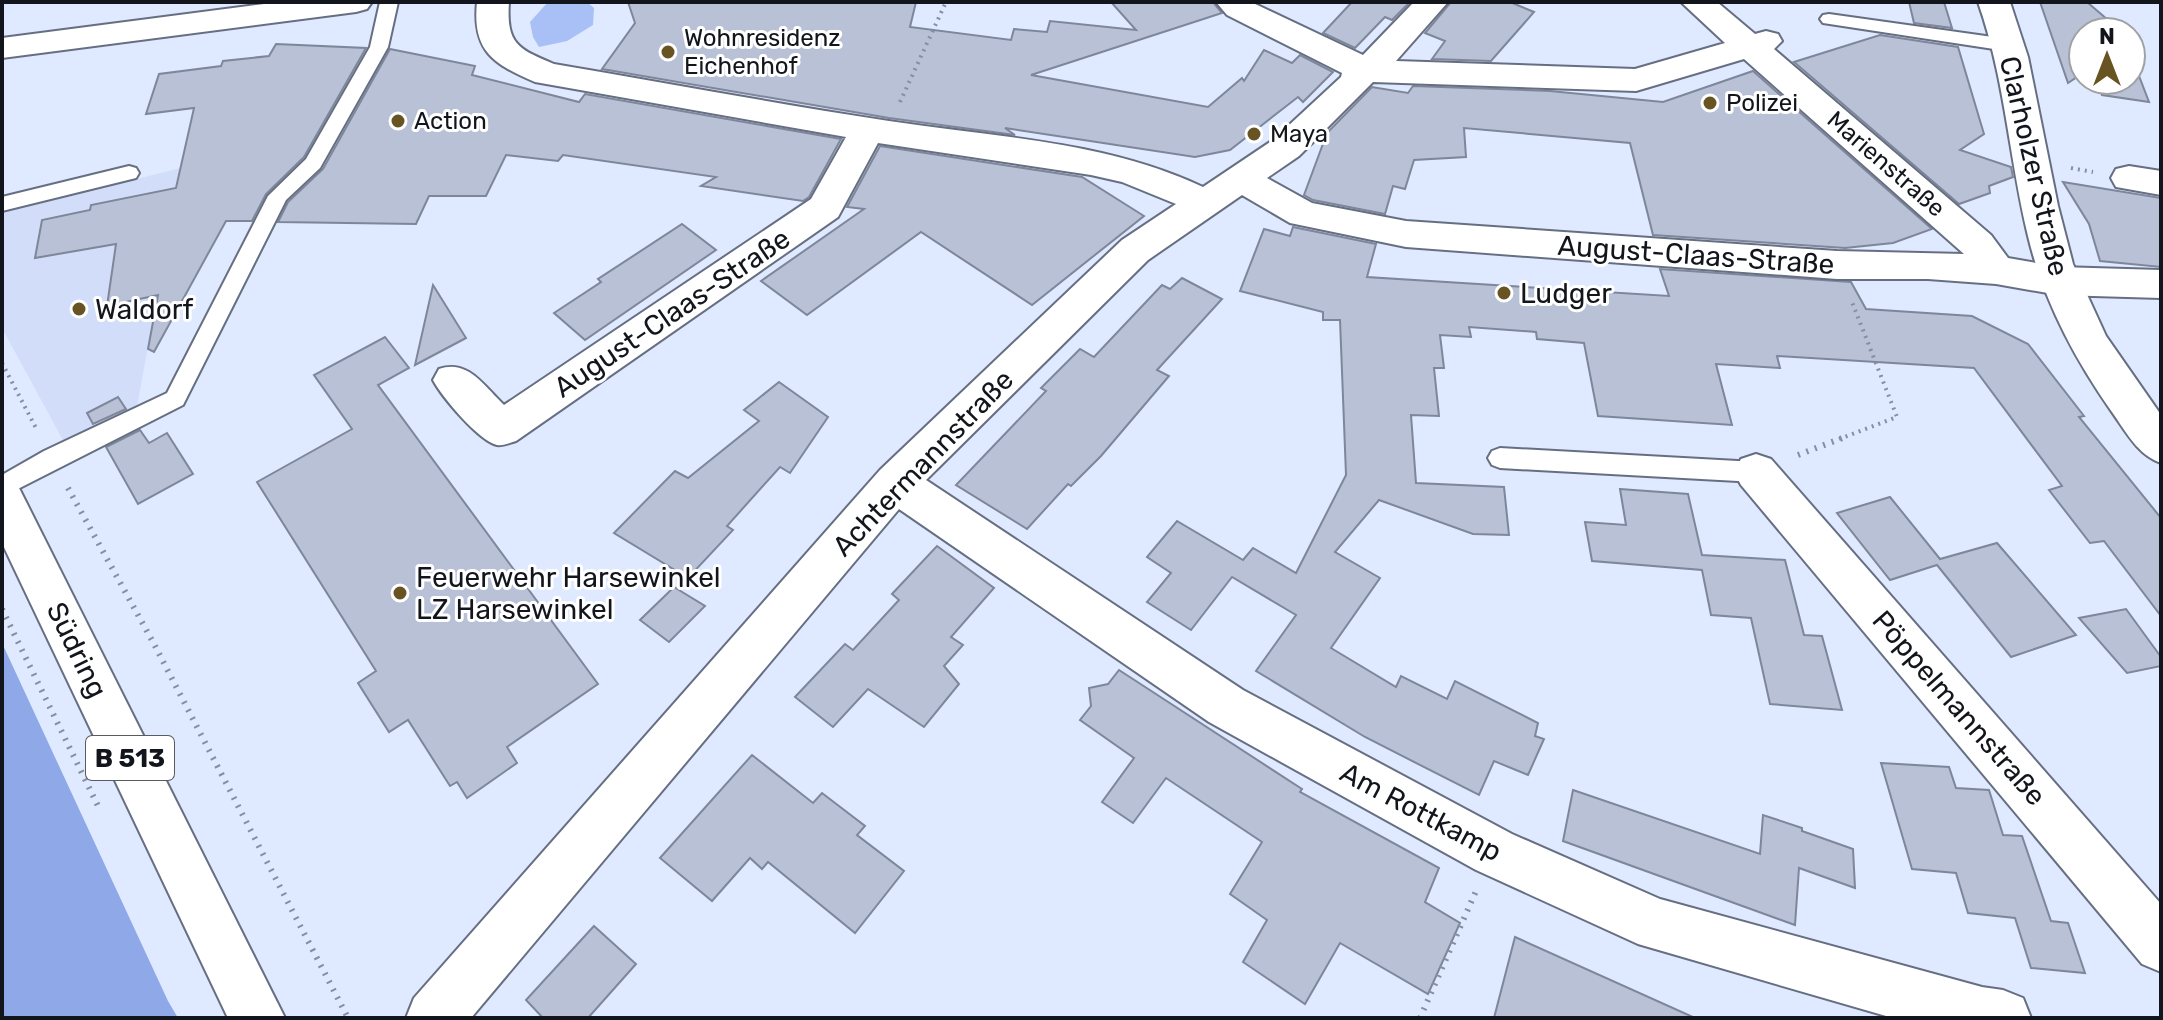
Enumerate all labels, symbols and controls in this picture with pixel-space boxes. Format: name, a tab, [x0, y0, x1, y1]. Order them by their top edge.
north arrow	[2067, 16, 2147, 96]
text: N	[2099, 23, 2115, 50]
place label: Wohnresidenz Eichenhof	[684, 24, 841, 80]
marker: Wohnresidenz Eichenhof	[659, 43, 677, 61]
street label: Clarholzer Straße	[1993, 53, 2075, 279]
place label: Polizei	[1726, 89, 1798, 117]
marker: Polizei	[1701, 94, 1719, 112]
street label: Marienstraße	[1822, 105, 1950, 223]
place label: Action	[414, 107, 487, 135]
marker: Action	[389, 112, 407, 130]
place label: Maya	[1270, 120, 1328, 148]
marker: Maya	[1245, 125, 1263, 143]
street label: August-Claas-Straße	[548, 222, 796, 404]
street label: August-Claas-Straße	[1557, 229, 1835, 281]
place label: Ludger	[1520, 277, 1612, 310]
marker: Ludger	[1495, 284, 1513, 302]
place label: Waldorf	[95, 293, 193, 326]
marker: Waldorf	[70, 300, 88, 318]
street label: Achtermannstraße	[826, 363, 1020, 563]
place label: Feuerwehr Harsewinkel LZ Harsewinkel	[416, 561, 721, 626]
marker: Feuerwehr Harsewinkel LZ Harsewinkel	[391, 584, 409, 602]
street label: Südring	[40, 597, 114, 703]
street label: Pöppelmannstraße	[1865, 604, 2053, 812]
road number: B 513	[86, 736, 174, 780]
street label: Am Rottkamp	[1335, 756, 1507, 868]

